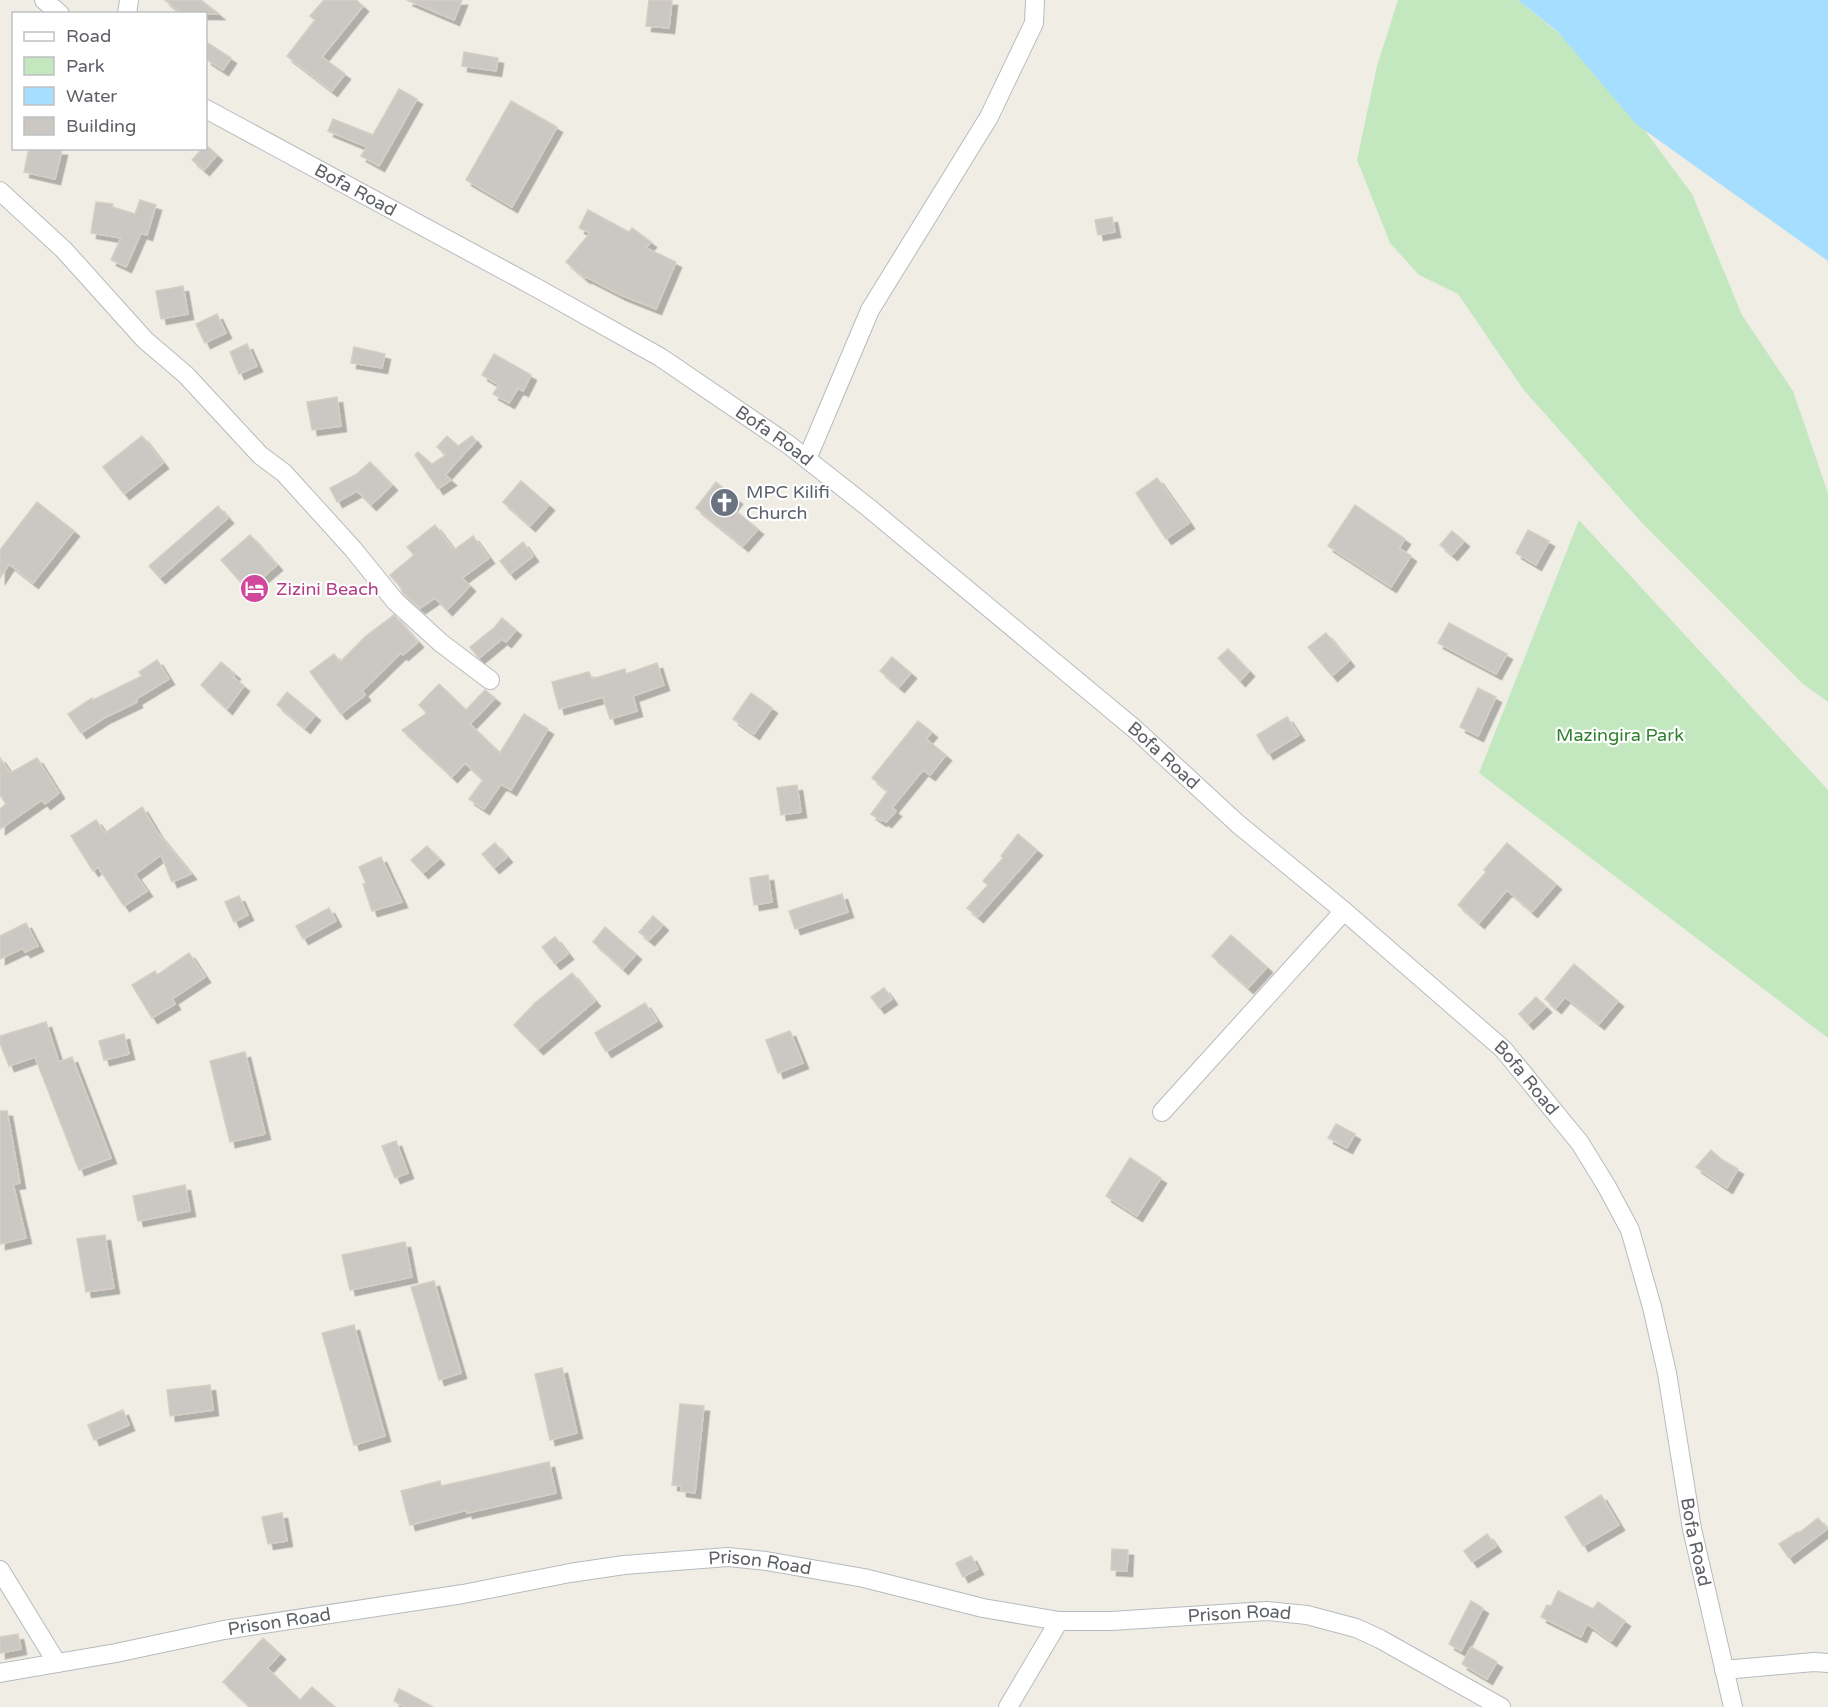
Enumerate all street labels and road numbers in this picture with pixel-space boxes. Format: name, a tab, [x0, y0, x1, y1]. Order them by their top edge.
street label: Bofa Road	[311, 159, 400, 221]
street label: Bofa Road	[731, 401, 817, 471]
street label: Bofa Road	[1123, 717, 1204, 794]
street label: Bofa Road	[1490, 1036, 1563, 1119]
street label: Bofa Road	[1676, 1496, 1716, 1588]
street label: Prison Road	[708, 1546, 813, 1580]
street label: Prison Road	[1187, 1600, 1292, 1627]
street label: Prison Road	[226, 1603, 332, 1640]

